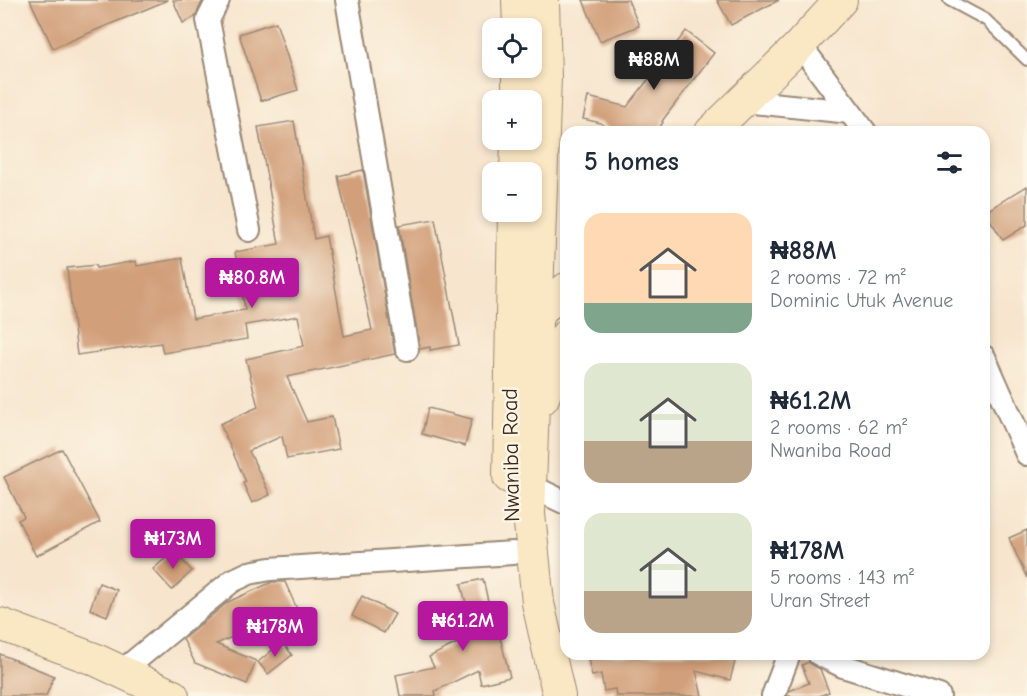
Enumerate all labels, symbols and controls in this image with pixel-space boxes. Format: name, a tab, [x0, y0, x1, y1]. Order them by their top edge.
map controls	[482, 18, 542, 222]
button: locate	[482, 18, 542, 78]
pin: ₦88M	[618, 40, 690, 91]
text: ₦88M	[628, 48, 680, 71]
button: +	[482, 90, 542, 150]
icon: filters	[933, 146, 966, 179]
text: 5 homes	[584, 147, 679, 177]
button: −	[482, 162, 542, 222]
text: ₦88M	[770, 236, 836, 266]
icon: home	[632, 237, 704, 309]
pin: ₦80.8M	[203, 258, 301, 309]
text: ₦80.8M	[219, 266, 285, 289]
text: 2 rooms · 72 m²	[770, 266, 906, 289]
text: Dominic Utuk Avenue	[770, 289, 953, 312]
text: ₦61.2M	[770, 386, 851, 416]
icon: home	[632, 387, 704, 459]
street label: Nwaniba Road	[497, 388, 525, 522]
text: 2 rooms · 62 m²	[770, 416, 907, 439]
text: Nwaniba Road	[770, 439, 892, 462]
pin: ₦173M	[131, 519, 215, 570]
text: ₦173M	[144, 527, 202, 550]
text: ₦178M	[770, 536, 844, 566]
icon: home	[632, 537, 704, 609]
text: 5 rooms · 143 m²	[770, 566, 914, 589]
text: Uran Street	[770, 589, 870, 612]
pin: ₦61.2M	[414, 601, 512, 652]
pin: ₦178M	[233, 607, 317, 658]
text: ₦61.2M	[432, 609, 494, 632]
text: ₦178M	[246, 615, 304, 638]

